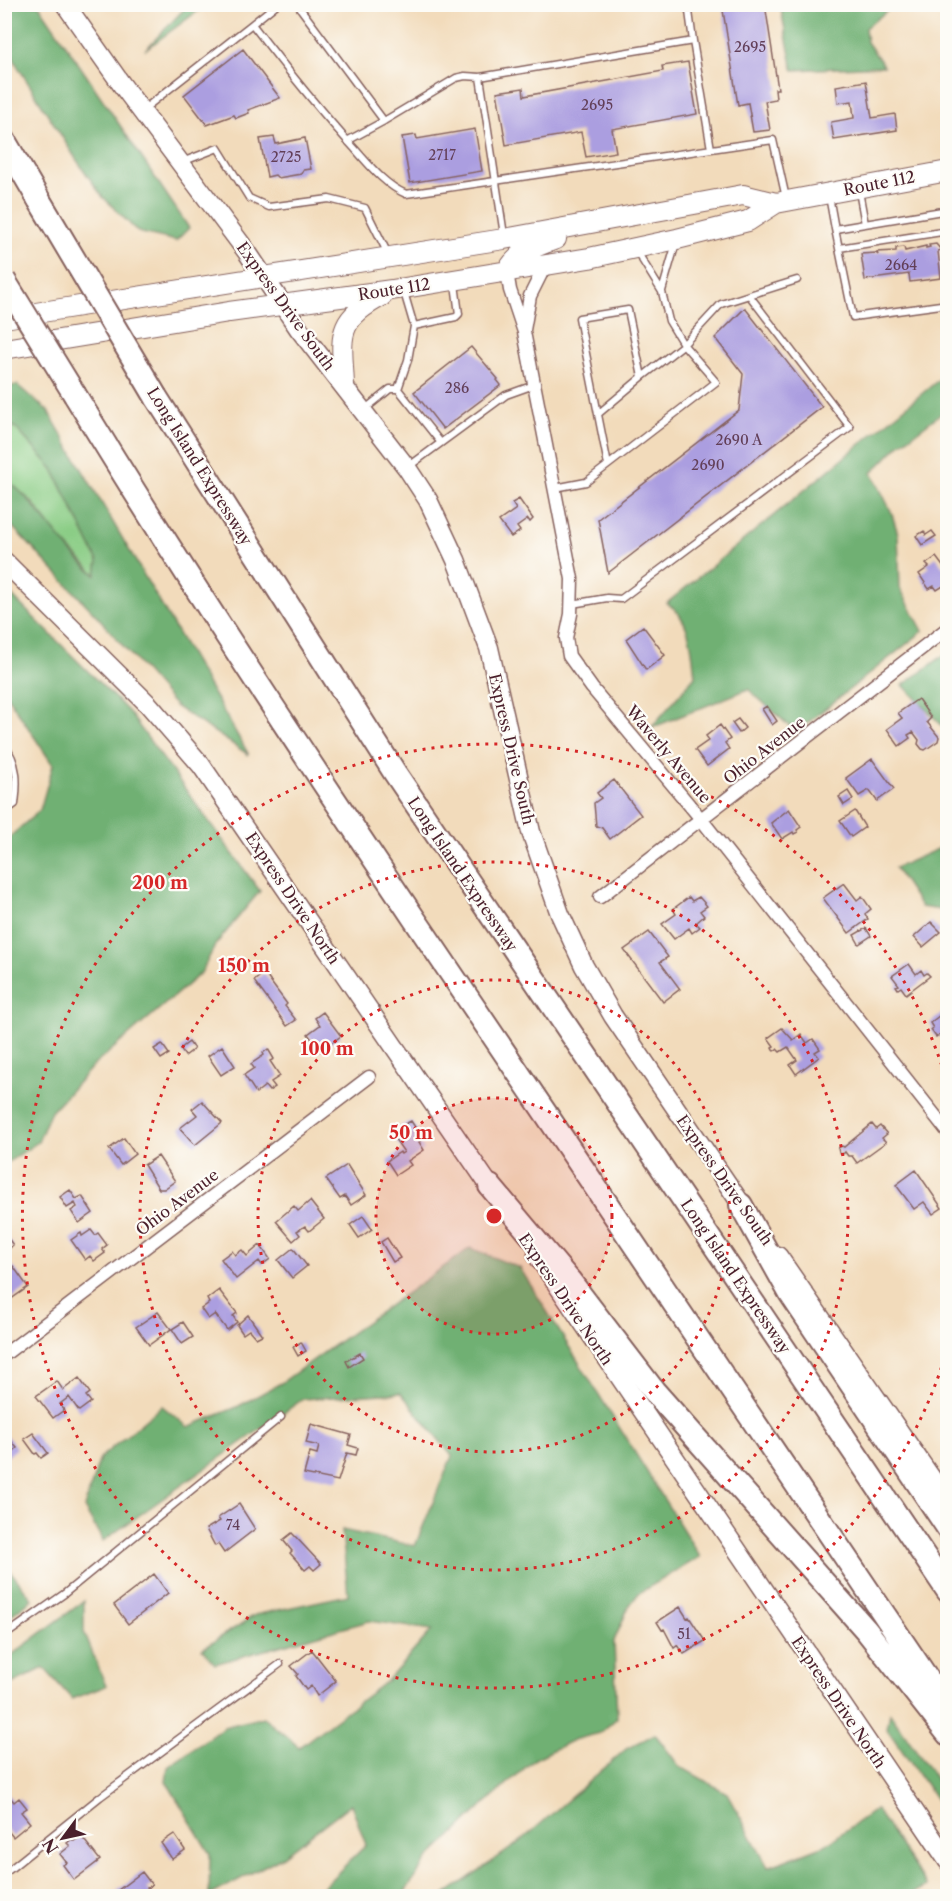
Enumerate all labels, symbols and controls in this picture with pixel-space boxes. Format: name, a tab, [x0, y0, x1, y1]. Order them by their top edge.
house number: 2695	[734, 38, 766, 56]
house number: 2695	[581, 96, 613, 114]
house number: 2717	[428, 146, 456, 164]
house number: 2725	[271, 148, 301, 166]
street label: Route 112	[841, 166, 917, 200]
street label: Express Drive South	[232, 238, 340, 374]
house number: 2664	[885, 256, 917, 274]
street label: Route 112	[356, 273, 432, 305]
house number: 286	[445, 379, 469, 397]
street label: Long Island Expressway	[143, 383, 257, 550]
house number: 2690 A	[716, 431, 763, 449]
house number: 2690	[691, 456, 725, 474]
street label: Express Drive South	[485, 671, 539, 827]
street label: Waverly Avenue	[622, 700, 716, 807]
street label: Ohio Avenue	[719, 712, 809, 788]
street label: Long Island Expressway	[404, 793, 523, 956]
street label: Express Drive North	[241, 828, 345, 968]
text: 200 m	[132, 872, 188, 894]
text: 150 m	[218, 955, 270, 977]
text: 100 m	[300, 1038, 354, 1060]
street label: Express Drive South	[672, 1111, 778, 1249]
text: 50 m	[389, 1122, 433, 1144]
street label: Ohio Avenue	[132, 1164, 222, 1240]
street label: Long Island Expressway	[677, 1195, 796, 1358]
centre of rings	[484, 1206, 504, 1226]
street label: Express Drive North	[514, 1229, 618, 1369]
house number: 74	[226, 1516, 240, 1534]
house number: 51	[677, 1625, 691, 1643]
street label: Express Drive North	[787, 1632, 891, 1772]
north arrow	[33, 1808, 93, 1868]
text: N	[38, 1835, 63, 1857]

